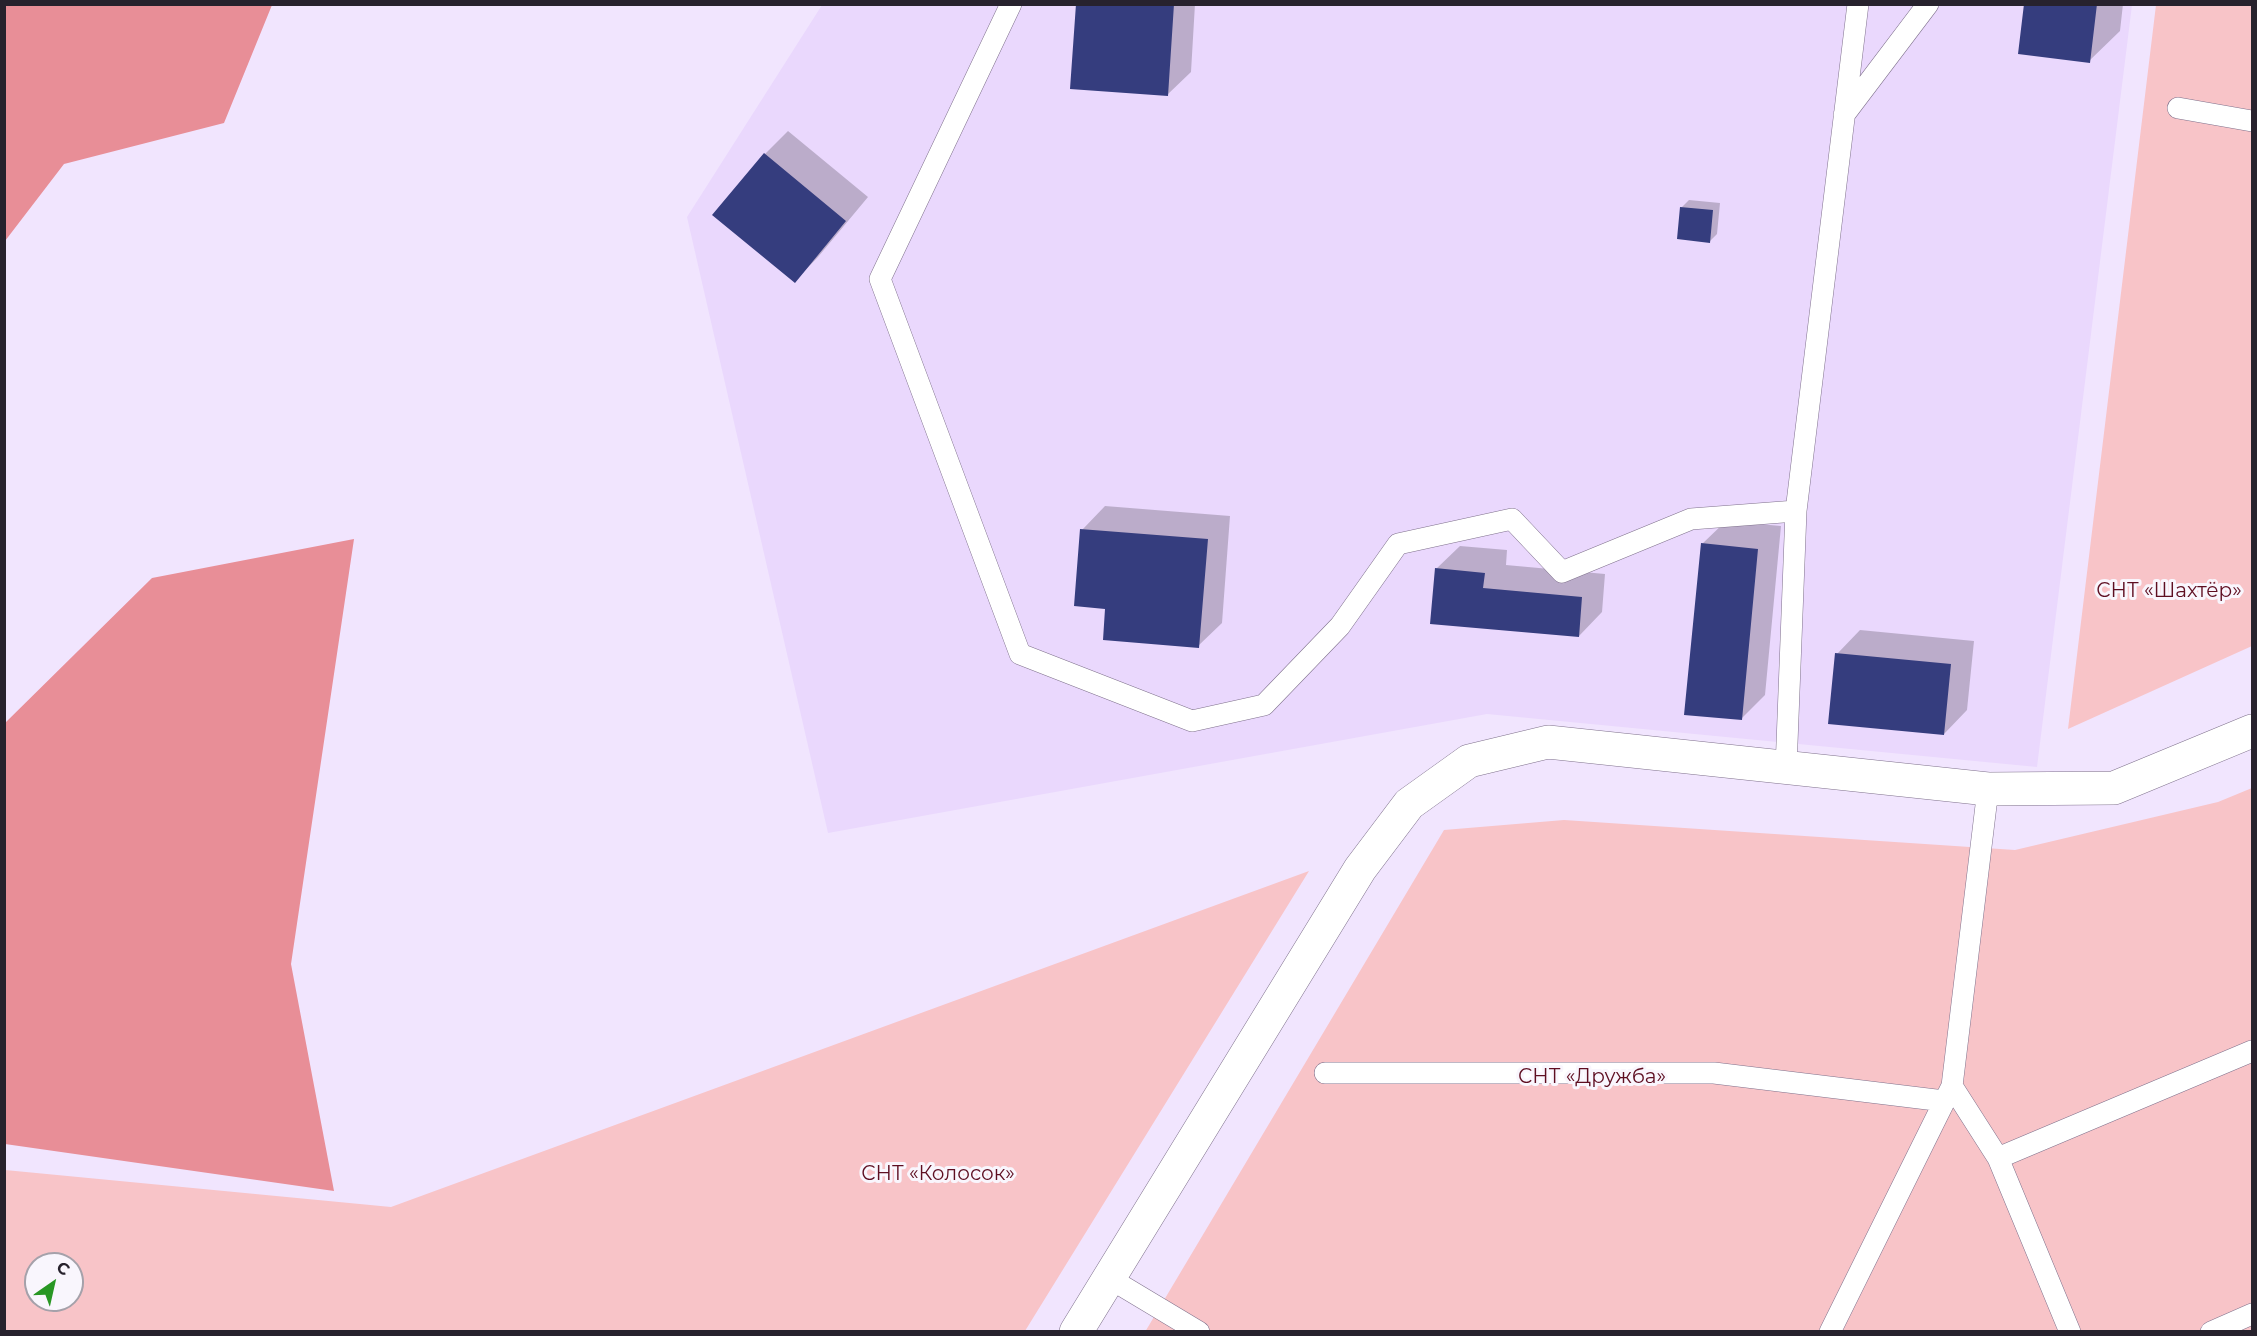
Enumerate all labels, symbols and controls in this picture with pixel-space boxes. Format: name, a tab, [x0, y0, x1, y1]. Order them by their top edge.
park label: СНТ «Шахтёр»	[2096, 579, 2242, 603]
park label: СНТ «Дружба»	[1518, 1065, 1666, 1089]
park label: СНТ «Колосок»	[861, 1162, 1015, 1186]
north arrow	[24, 1252, 84, 1312]
text: С	[53, 1257, 73, 1279]

